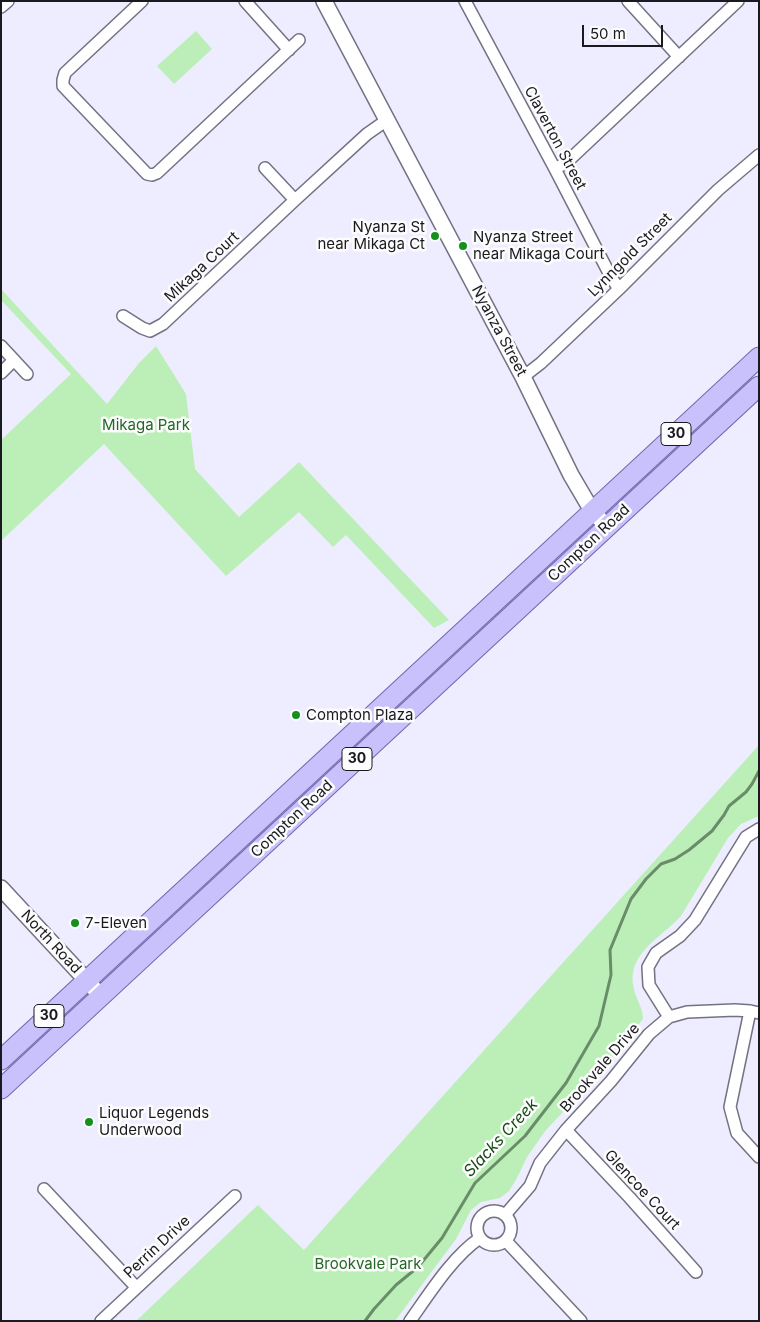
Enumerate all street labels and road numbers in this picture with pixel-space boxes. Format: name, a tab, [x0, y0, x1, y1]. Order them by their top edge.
street label: Claverton Street	[520, 83, 590, 193]
street label: Lynngold Street	[584, 209, 676, 301]
street label: Mikaga Court	[161, 228, 243, 306]
street label: Nyanza Street	[468, 283, 530, 379]
road number: 30	[661, 422, 691, 446]
street label: Compton Road	[544, 501, 634, 585]
road number: 30	[342, 748, 372, 771]
street label: Compton Road	[247, 777, 337, 861]
street label: North Road	[17, 906, 85, 978]
road number: 30	[34, 1004, 64, 1028]
street label: Brookvale Drive	[556, 1020, 644, 1116]
street label: Glencoe Court	[600, 1146, 684, 1234]
street label: Perrin Drive	[120, 1212, 194, 1282]

